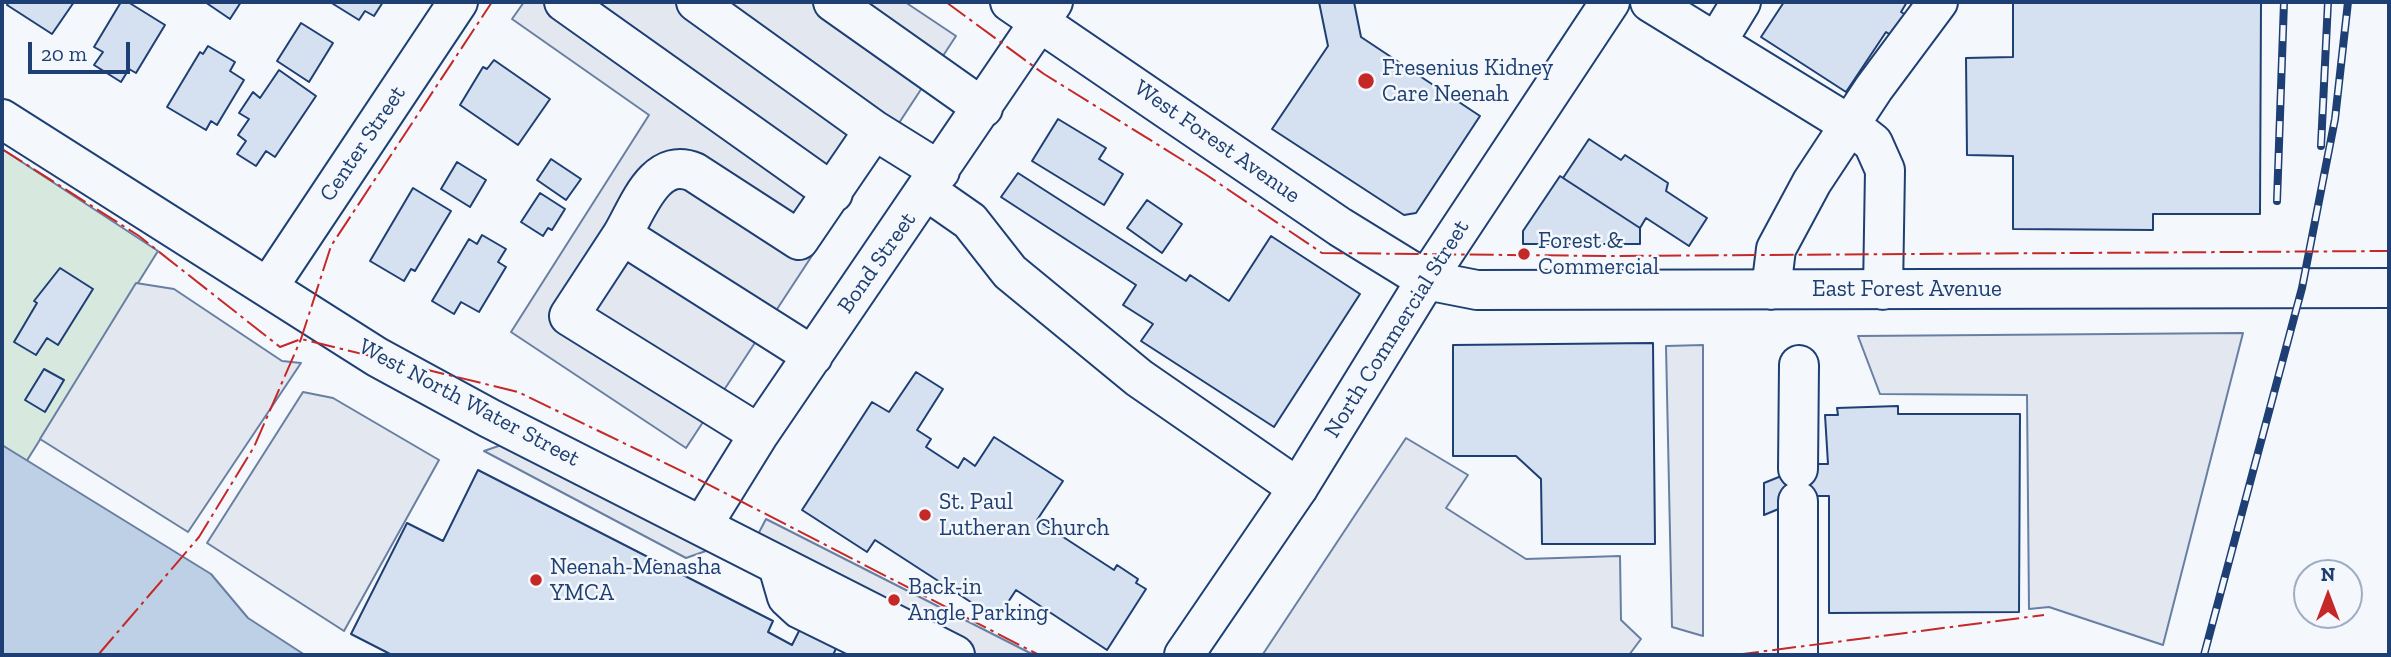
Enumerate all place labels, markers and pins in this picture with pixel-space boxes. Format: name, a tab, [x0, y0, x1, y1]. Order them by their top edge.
place label: Fresenius Kidney Care Neenah	[1382, 54, 1553, 108]
marker: Fresenius Kidney Care Neenah	[1356, 71, 1376, 91]
place label: Forest & Commercial	[1538, 227, 1659, 281]
marker: Forest & Commercial	[1516, 246, 1532, 262]
place label: St. Paul Lutheran Church	[939, 488, 1109, 542]
marker: St. Paul Lutheran Church	[917, 507, 933, 523]
place label: Neenah-Menasha YMCA	[550, 553, 721, 607]
marker: Neenah-Menasha YMCA	[528, 572, 544, 588]
place label: Back-in Angle Parking	[908, 573, 1049, 627]
marker: Back-in Angle Parking	[886, 592, 902, 608]

